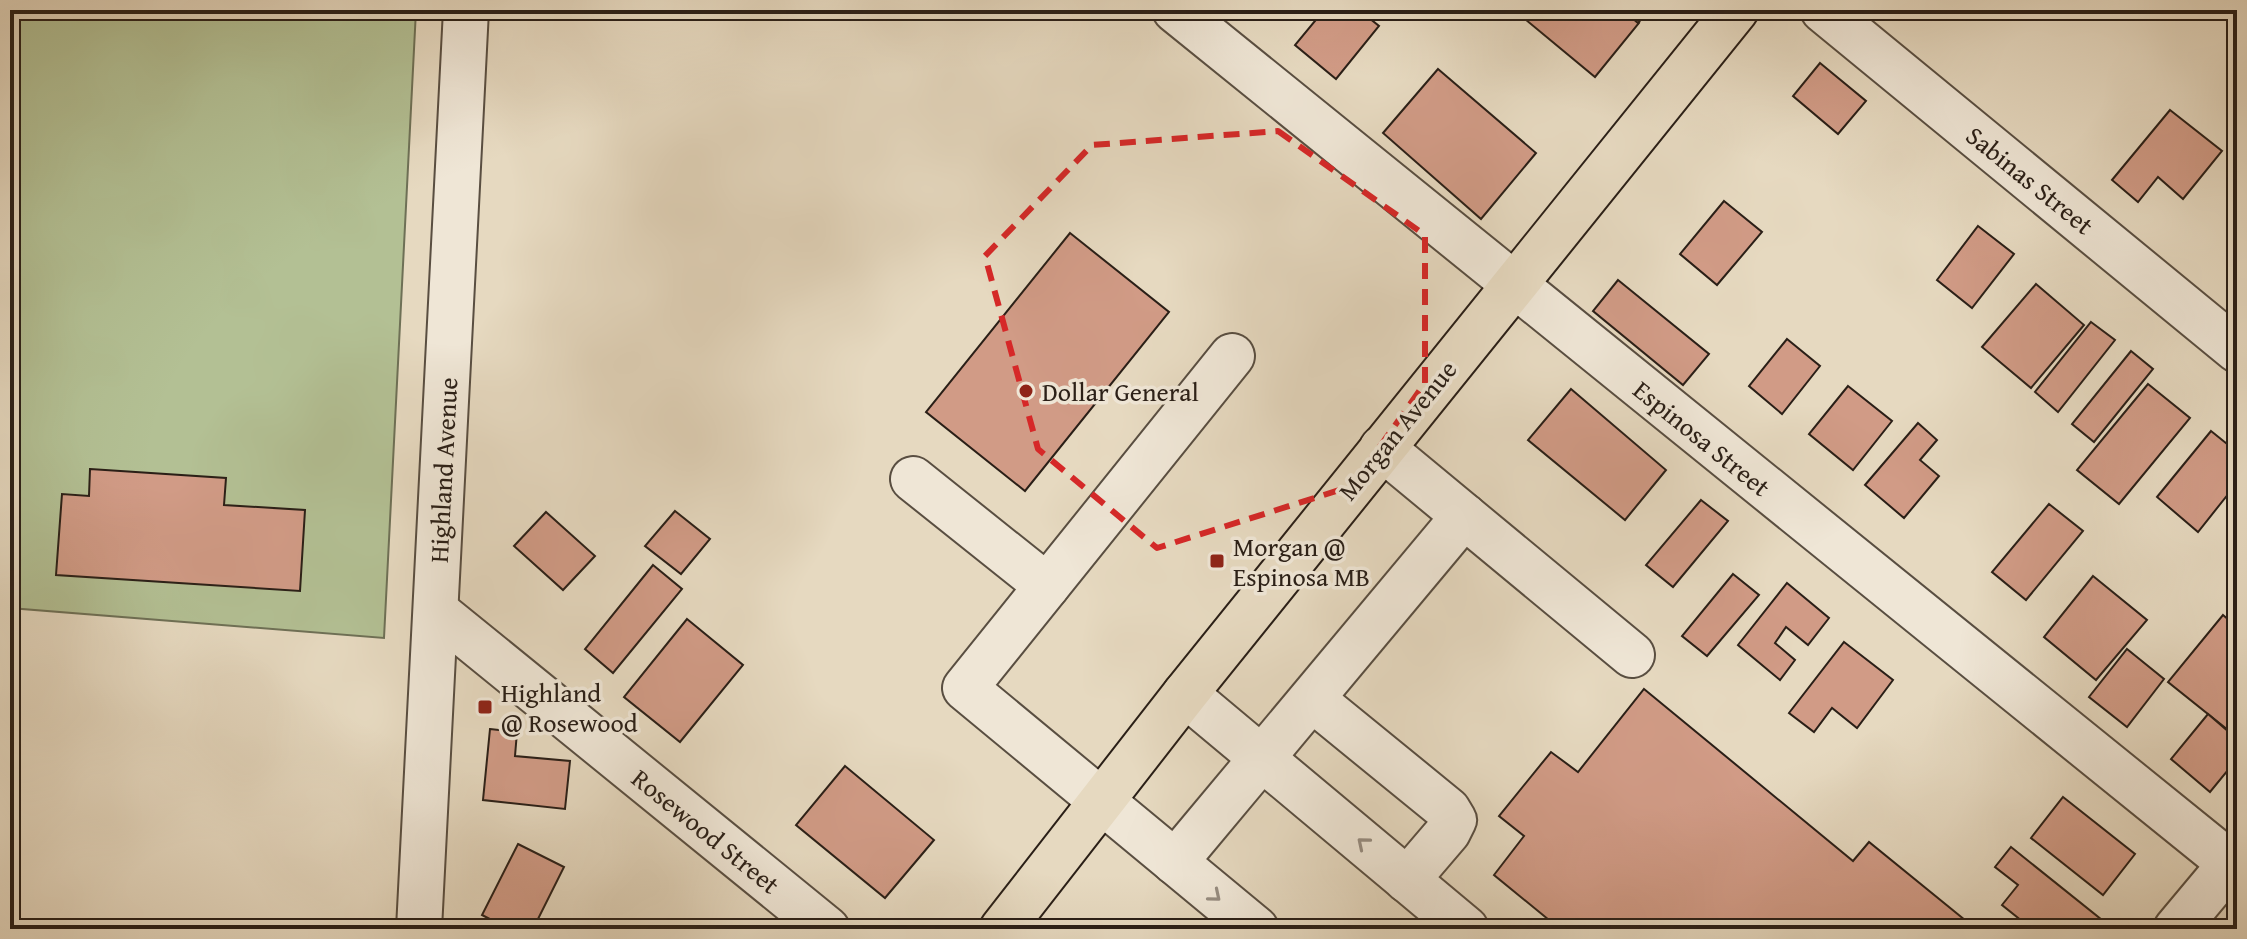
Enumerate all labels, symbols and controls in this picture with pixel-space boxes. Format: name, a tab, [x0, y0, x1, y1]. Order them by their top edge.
street label: Sabinas Street	[1958, 116, 2102, 244]
street label: Morgan Avenue	[1328, 351, 1466, 509]
street label: Espinosa Street	[1625, 370, 1779, 506]
place label: Dollar General	[1042, 372, 1199, 411]
street label: Highland Avenue	[419, 376, 467, 564]
marker: Dollar General	[1017, 382, 1035, 400]
place label: Morgan @ Espinosa MB	[1233, 527, 1370, 596]
marker: Morgan @ Espinosa MB	[1208, 552, 1226, 570]
place label: Highland @ Rosewood	[501, 673, 638, 742]
marker: Highland @ Rosewood	[476, 698, 494, 716]
street label: Rosewood Street	[623, 759, 789, 903]
one-way arrow	[1358, 838, 1373, 853]
one-way arrow	[1206, 886, 1221, 901]

